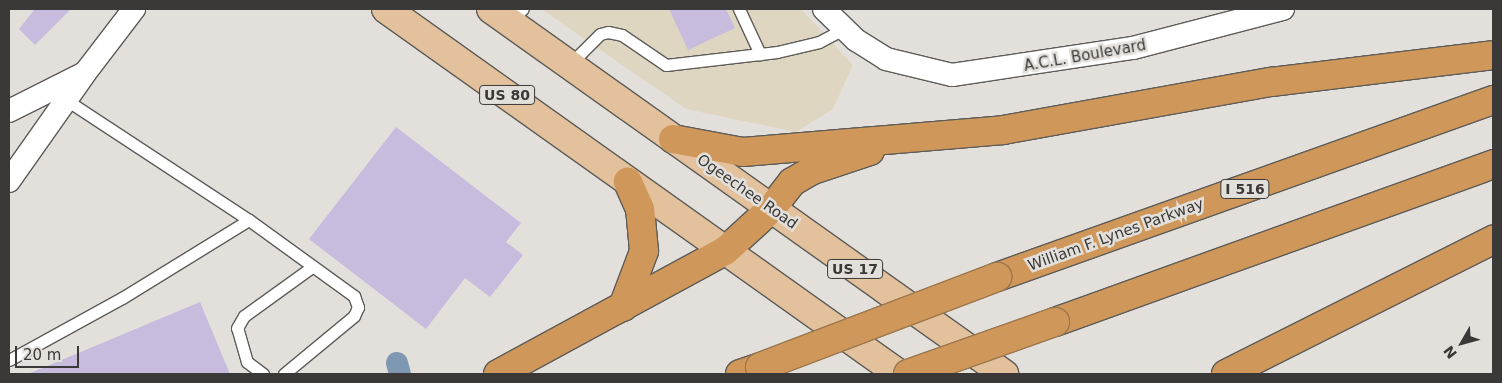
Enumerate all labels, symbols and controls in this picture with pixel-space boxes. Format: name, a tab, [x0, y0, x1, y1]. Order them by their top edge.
street label: A.C.L. Boulevard	[1022, 36, 1148, 76]
road number: US 80	[478, 84, 536, 106]
street label: Ogeechee Road	[693, 151, 801, 233]
road number: I 516	[1220, 178, 1270, 200]
street label: William F. Lynes Parkway	[1026, 195, 1206, 275]
road number: US 17	[826, 258, 884, 280]
north arrow	[1437, 318, 1487, 368]
scale bar	[18, 336, 81, 368]
text: N	[1440, 343, 1460, 362]
text: 20 m	[23, 346, 61, 364]

